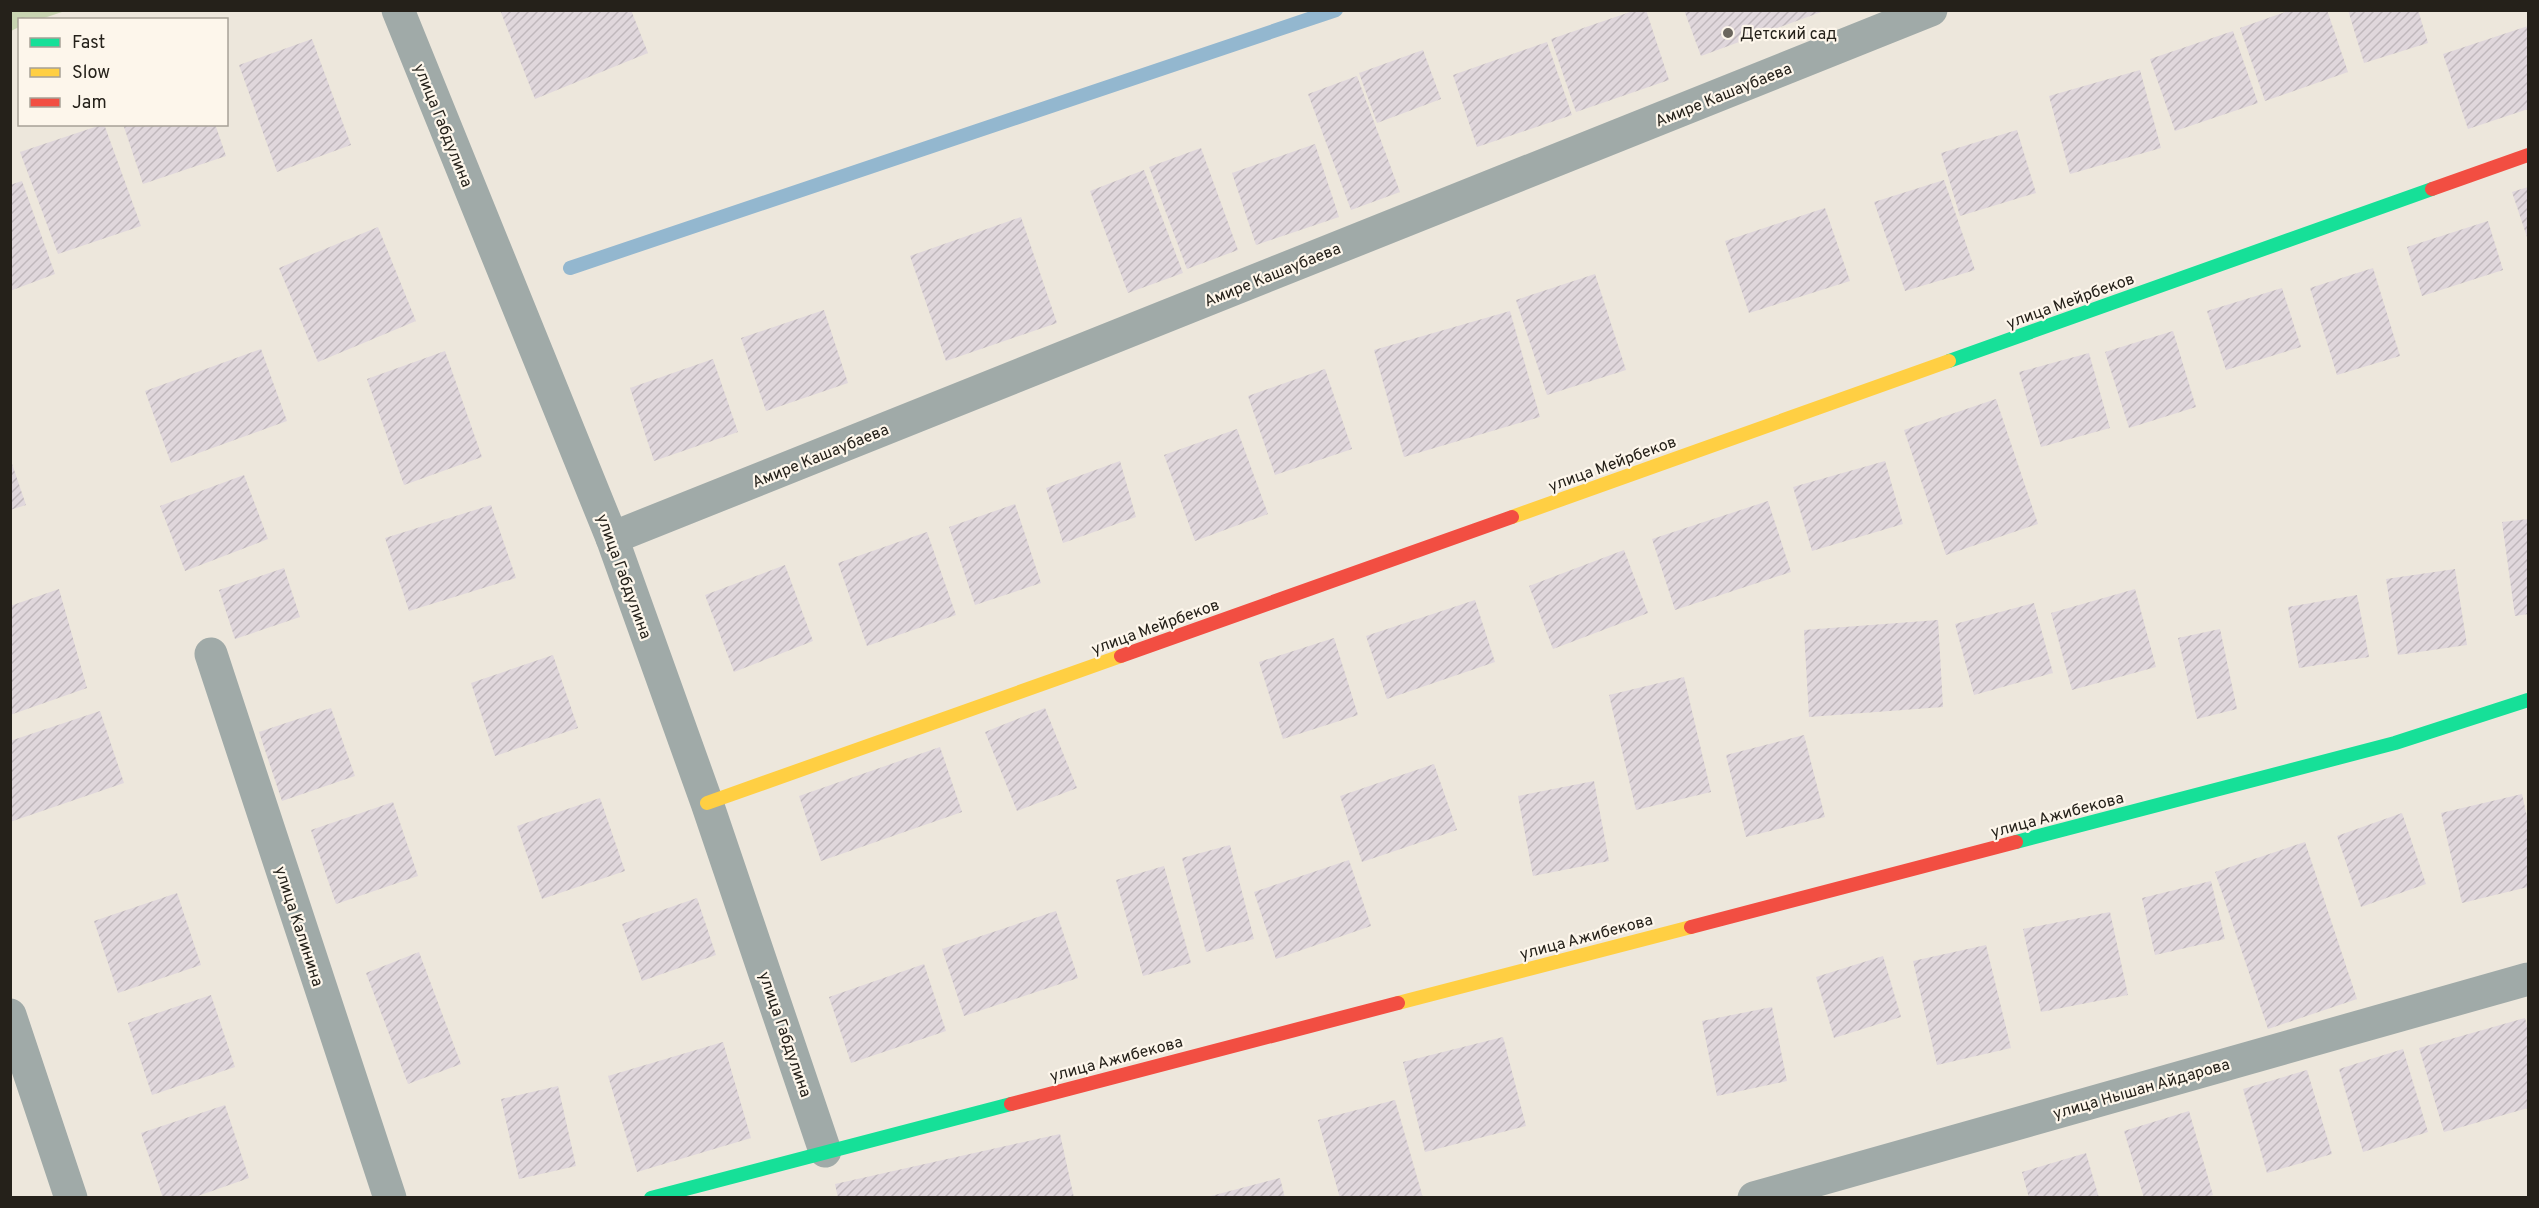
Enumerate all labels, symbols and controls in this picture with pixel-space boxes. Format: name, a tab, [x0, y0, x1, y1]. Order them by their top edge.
legend	[18, 18, 228, 126]
place label: Детский сад	[1740, 25, 1837, 45]
marker: Детский сад	[1721, 26, 1735, 40]
text: Fast	[72, 32, 105, 55]
street label: Амире Кашаубаева	[1653, 59, 1795, 132]
street label: улица Габдулина	[408, 61, 476, 190]
text: Slow	[72, 62, 110, 85]
text: Jam	[72, 92, 107, 115]
street label: Амире Кашаубаева	[1202, 239, 1344, 312]
street label: улица Мейрбеков	[2004, 269, 2137, 334]
street label: Амире Кашаубаева	[750, 420, 892, 493]
street label: улица Мейрбеков	[1546, 432, 1679, 497]
street label: улица Габдулина	[591, 511, 655, 642]
street label: улица Мейрбеков	[1089, 595, 1222, 660]
street label: улица Ажибекова	[1989, 789, 2126, 843]
street label: улица Калинина	[269, 864, 327, 989]
street label: улица Ажибекова	[1518, 911, 1655, 965]
street label: улица Габдулина	[753, 969, 815, 1100]
street label: улица Ажибекова	[1048, 1033, 1185, 1087]
street label: улица Нышан Айдарова	[2051, 1055, 2232, 1125]

